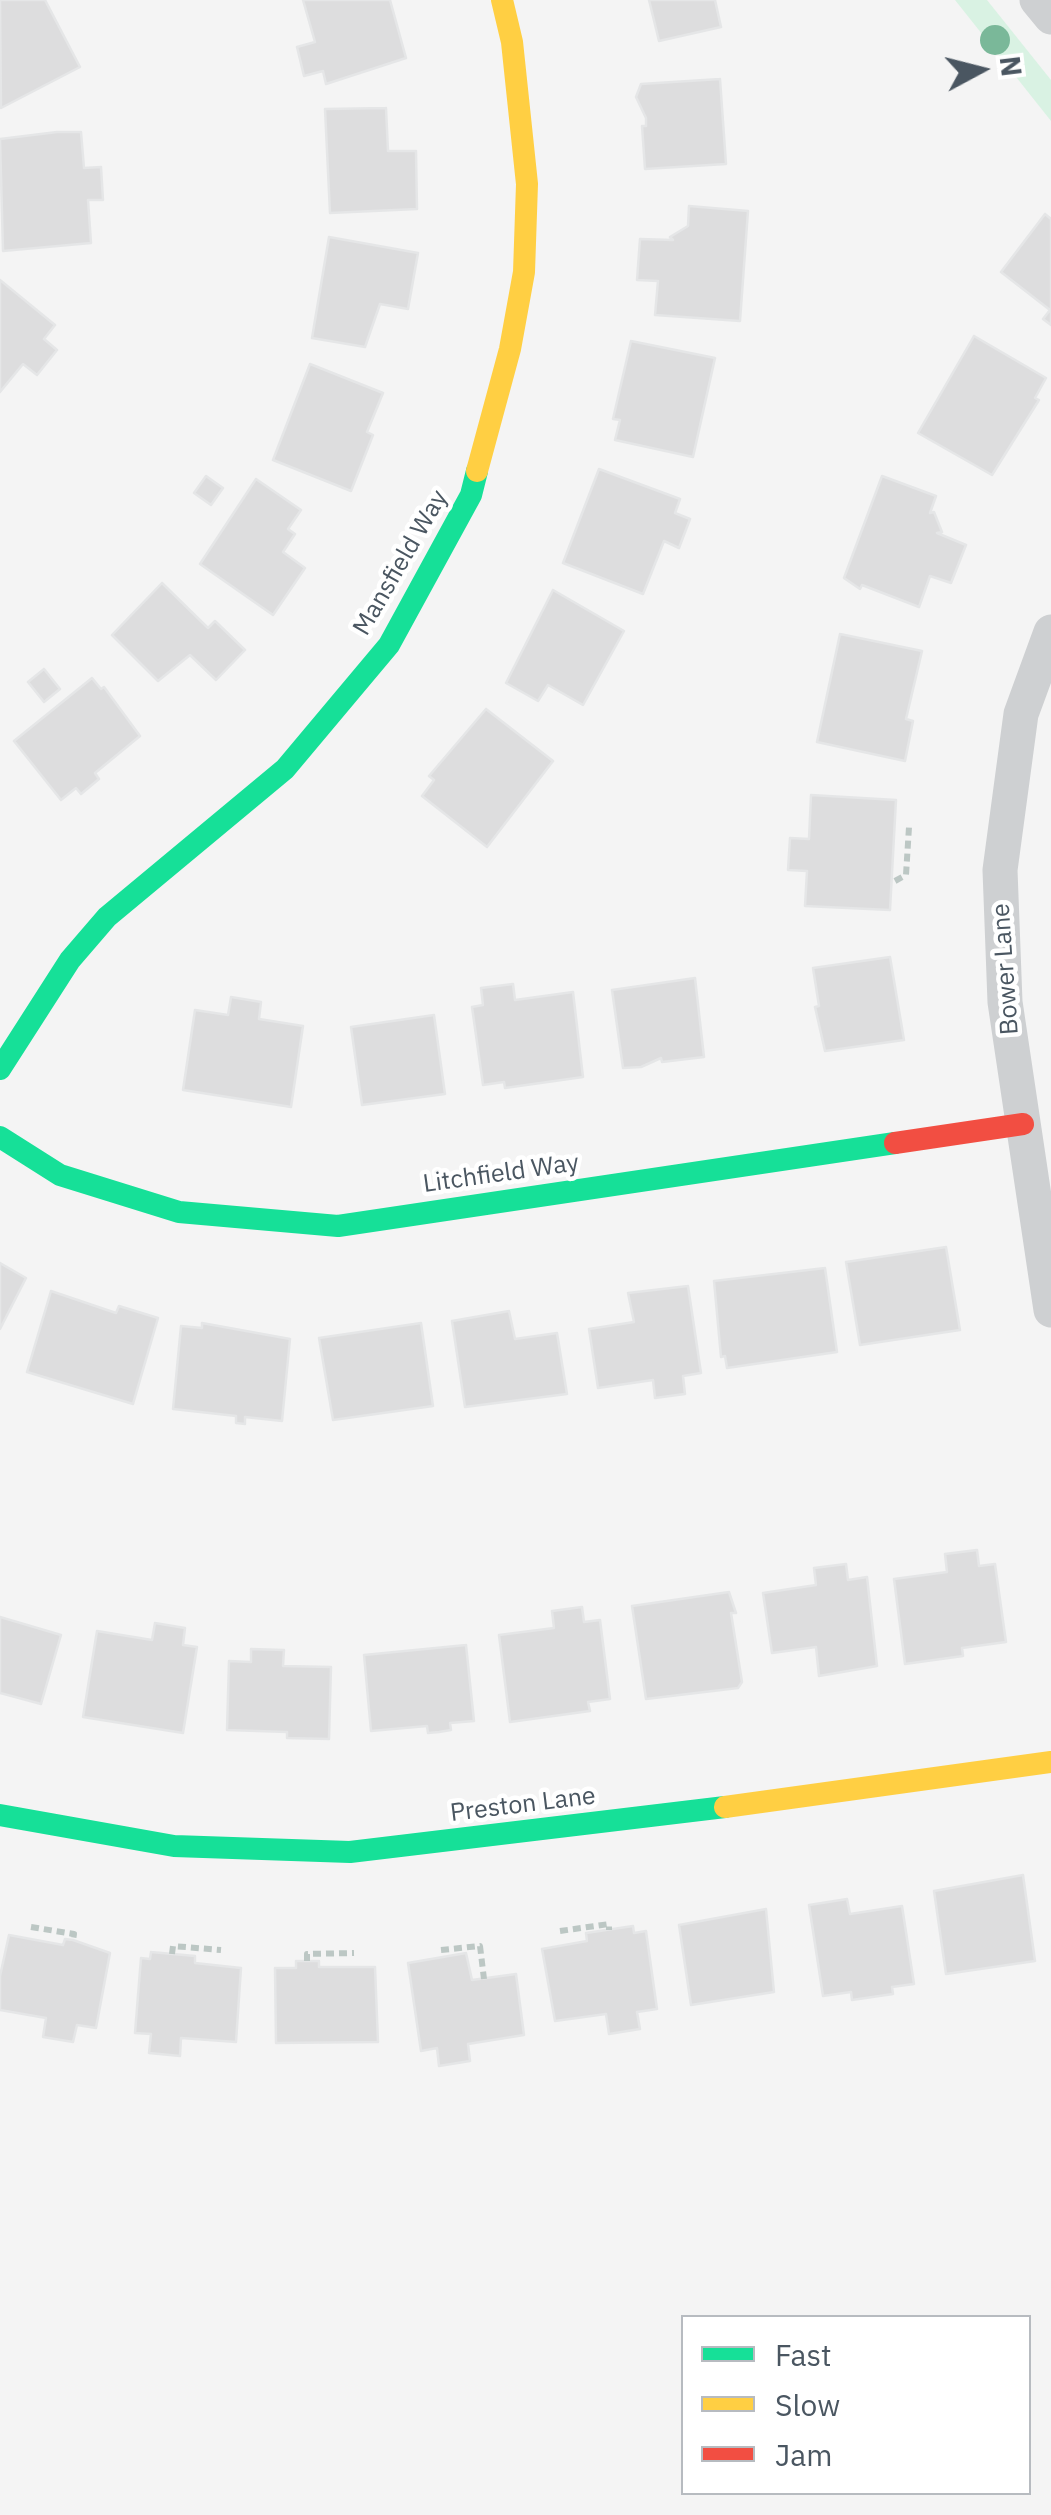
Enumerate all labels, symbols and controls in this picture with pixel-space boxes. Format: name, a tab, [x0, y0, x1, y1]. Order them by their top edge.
north arrow	[931, 20, 1031, 120]
text: N	[992, 54, 1031, 79]
street label: Mansfield Way	[347, 485, 455, 641]
street label: Bower Lane	[986, 902, 1026, 1036]
street label: Litchfield Way	[421, 1148, 581, 1200]
street label: Preston Lane	[449, 1781, 597, 1829]
legend	[681, 2315, 1031, 2495]
text: Fast	[775, 2335, 832, 2374]
text: Slow	[775, 2385, 840, 2424]
text: Jam	[775, 2435, 833, 2474]

